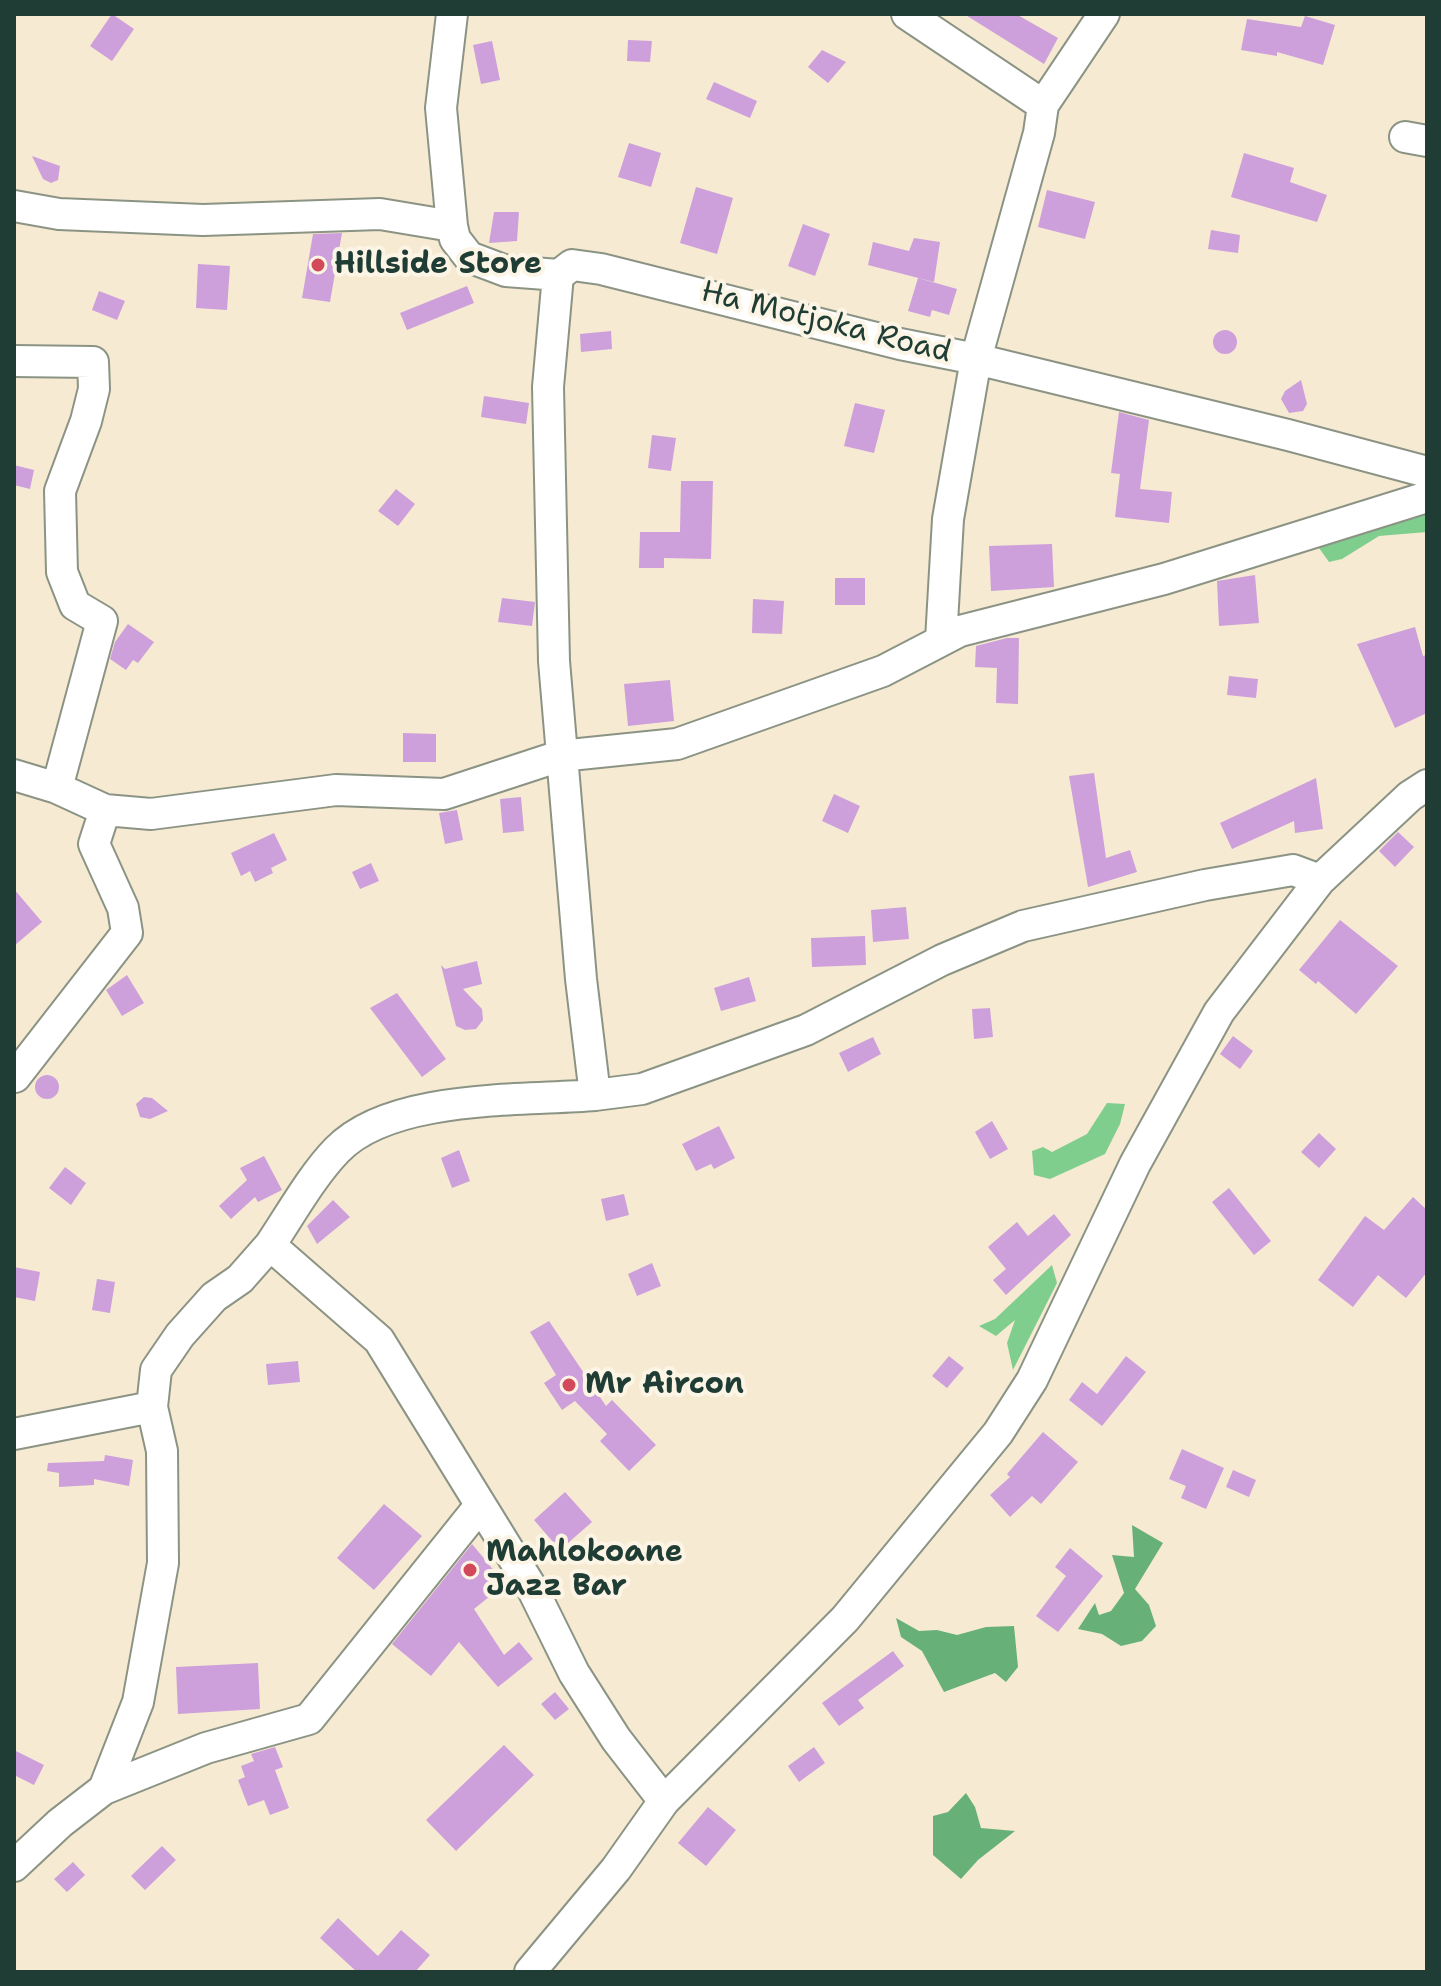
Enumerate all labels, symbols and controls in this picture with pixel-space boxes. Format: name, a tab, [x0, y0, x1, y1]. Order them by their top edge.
place label: Hillside Store	[334, 247, 542, 283]
marker: Hillside Store	[309, 256, 327, 274]
street label: Ha Motjoka Road	[697, 275, 955, 371]
place label: Mr Aircon	[585, 1367, 744, 1403]
marker: Mr Aircon	[560, 1376, 578, 1394]
place label: Mahlokoane Jazz Bar	[486, 1535, 683, 1606]
marker: Mahlokoane Jazz Bar	[461, 1561, 479, 1579]

